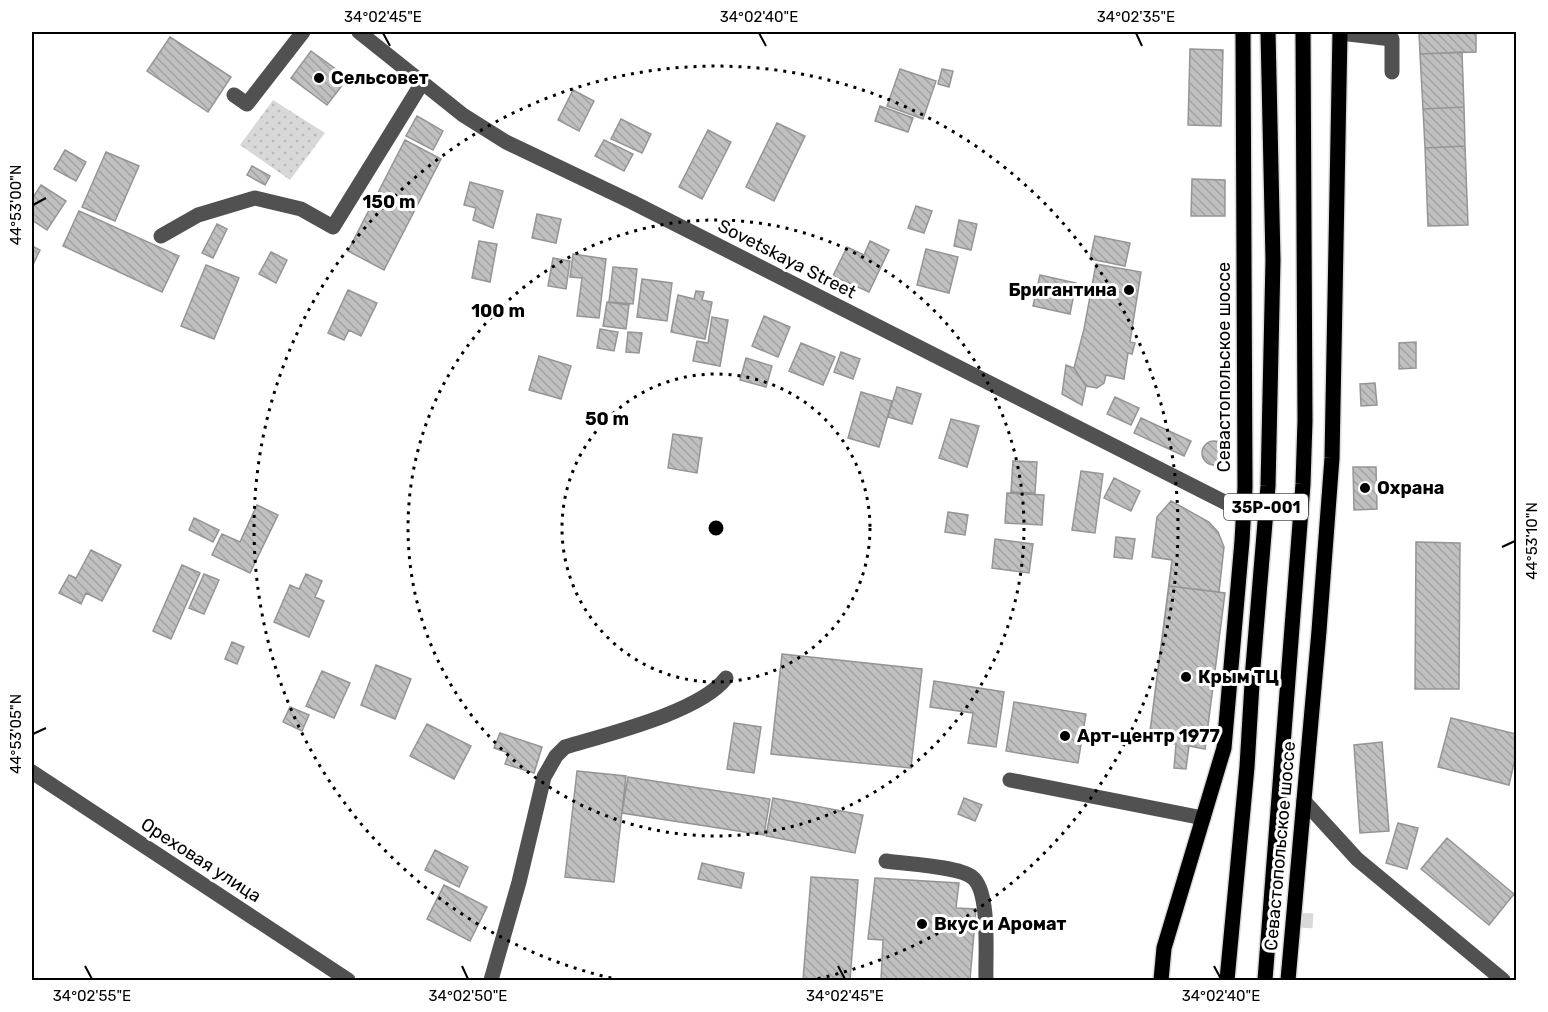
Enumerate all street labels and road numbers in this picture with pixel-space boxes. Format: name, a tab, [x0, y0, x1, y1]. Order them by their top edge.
street label: Sovetskaya Street	[714, 215, 860, 303]
street label: Севастопольское шоссе	[1213, 262, 1235, 472]
road number: 35Р-001	[1224, 494, 1308, 520]
street label: Севастопольское шоссе	[1260, 740, 1300, 952]
street label: Ореховая улица	[137, 813, 265, 907]

